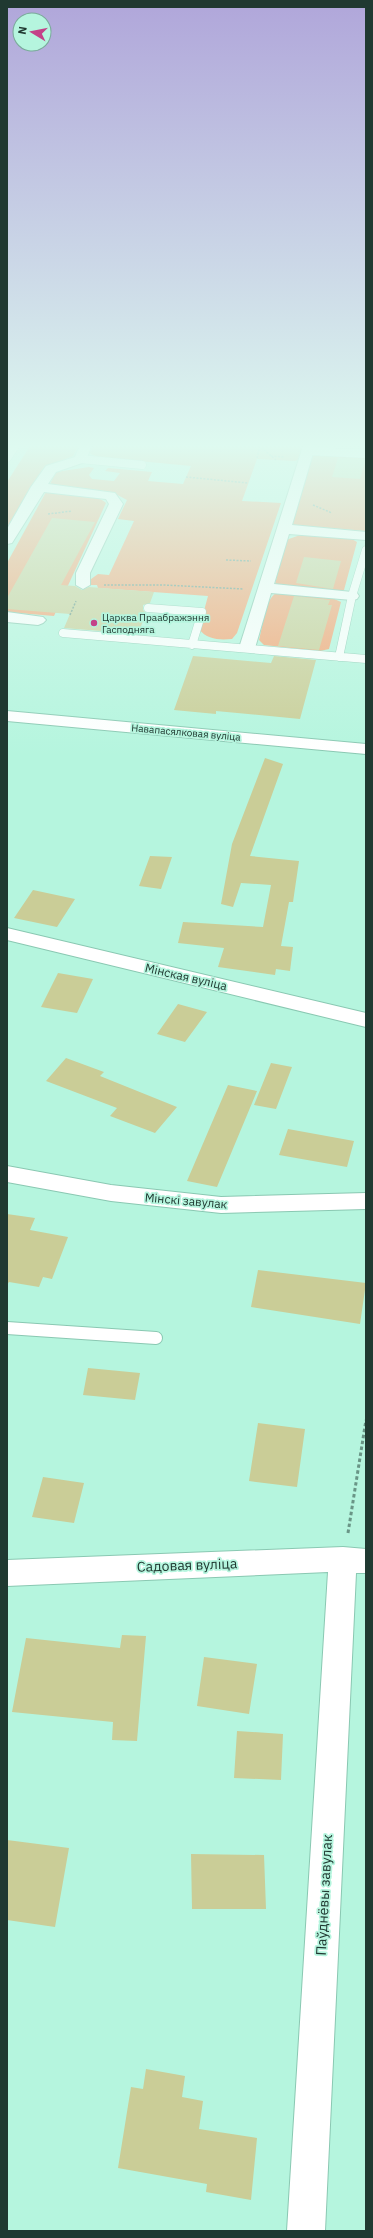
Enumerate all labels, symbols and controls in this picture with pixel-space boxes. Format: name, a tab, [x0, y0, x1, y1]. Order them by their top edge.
north arrow	[12, 12, 52, 52]
text: N	[15, 25, 30, 35]
place label: Царква Праабражэння Гасподняга	[102, 611, 209, 636]
marker: Царква Праабражэння Гасподняга	[89, 618, 99, 628]
street label: Навапасялковая вуліца	[131, 721, 242, 744]
street label: Мінская вуліца	[144, 960, 229, 993]
street label: Мінскі завулак	[144, 1189, 228, 1212]
street label: Садовая вуліца	[136, 1554, 238, 1576]
street label: Паўднёвы завулак	[312, 1834, 336, 1956]

